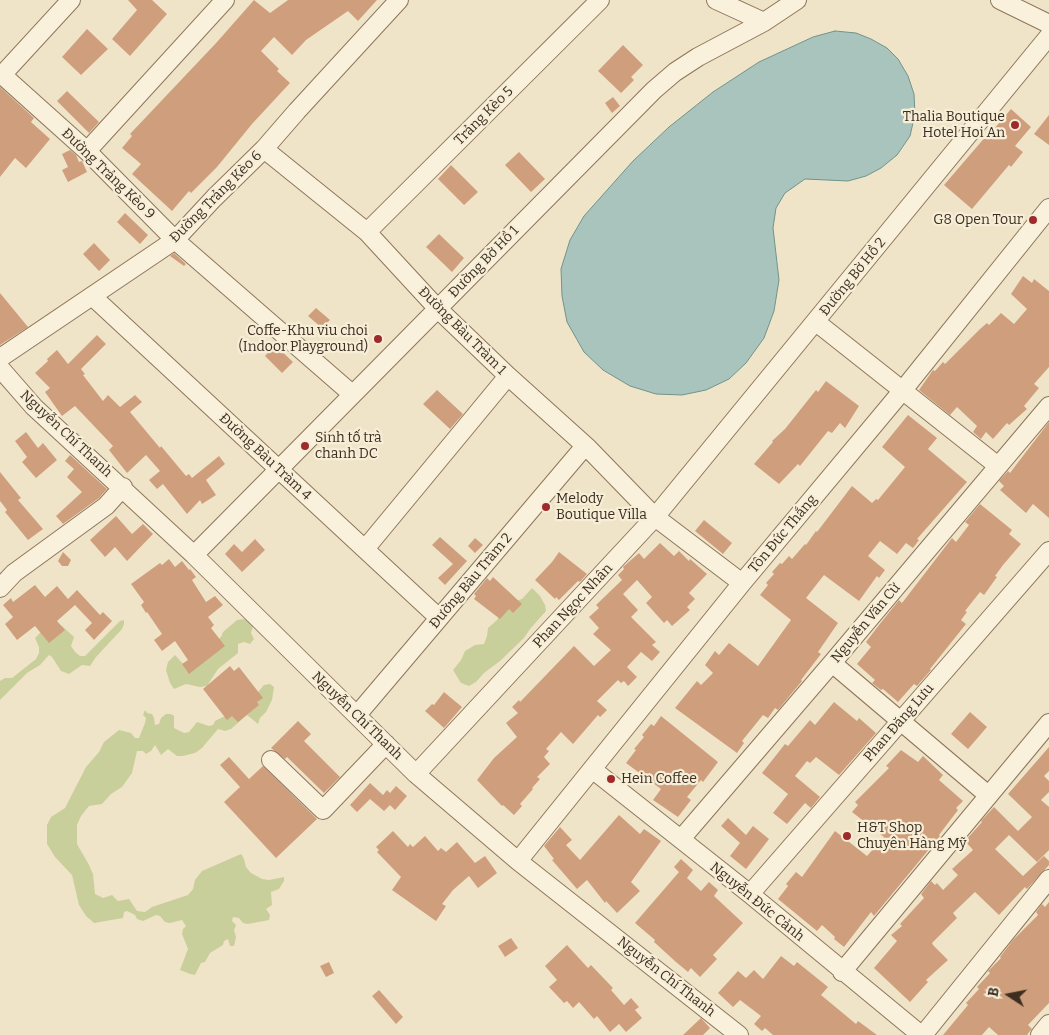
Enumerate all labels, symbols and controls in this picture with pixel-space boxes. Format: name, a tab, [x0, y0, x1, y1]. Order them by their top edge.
street label: Trảng Kèo 5	[451, 83, 517, 149]
place label: Thalia Boutique Hotel Hoi An	[903, 109, 1005, 142]
marker: Thalia Boutique Hotel Hoi An	[1009, 119, 1021, 131]
street label: Đường Trảng Kèo 9	[58, 125, 158, 223]
street label: Đường Trảng Kèo 6	[167, 148, 265, 246]
place label: G8 Open Tour	[933, 212, 1023, 228]
marker: G8 Open Tour	[1027, 214, 1039, 226]
street label: Đường Bờ Hồ 1	[445, 223, 523, 301]
street label: Đường Bờ Hồ 2	[816, 235, 890, 319]
street label: Đường Bàu Tràm 1	[415, 284, 509, 378]
place label: Coffe-Khu viu choi (Indoor Playground)	[238, 323, 368, 356]
marker: Coffe-Khu viu choi (Indoor Playground)	[372, 333, 384, 345]
street label: Nguyễn Chí Thanh	[16, 387, 116, 481]
street label: Đường Bàu Tràm 4	[215, 410, 315, 504]
place label: Sinh tố trà chanh DC	[315, 430, 382, 462]
marker: Sinh tố trà chanh DC	[299, 440, 311, 452]
place label: Melody Boutique Villa	[556, 491, 647, 524]
street label: Tôn Đức Thắng	[745, 491, 821, 577]
marker: Melody Boutique Villa	[540, 501, 552, 513]
street label: Đường Bàu Tràm 2	[426, 530, 516, 632]
street label: Phan Ngọc Nhân	[530, 560, 616, 652]
street label: Nguyễn Văn Cừ	[828, 580, 904, 666]
street label: Nguyễn Chí Thanh	[308, 668, 406, 764]
street label: Phan Đăng Lưu	[860, 680, 938, 766]
place label: Hein Coffee	[621, 771, 697, 787]
marker: Hein Coffee	[605, 773, 617, 785]
place label: H&T Shop Chuyên Hàng Mỹ	[857, 820, 967, 852]
marker: H&T Shop Chuyên Hàng Mỹ	[841, 830, 853, 842]
street label: Nguyễn Đức Cảnh	[707, 859, 807, 945]
street label: Nguyễn Chí Thanh	[614, 934, 718, 1020]
north arrow	[984, 970, 1034, 1020]
text: B	[985, 986, 1003, 998]

